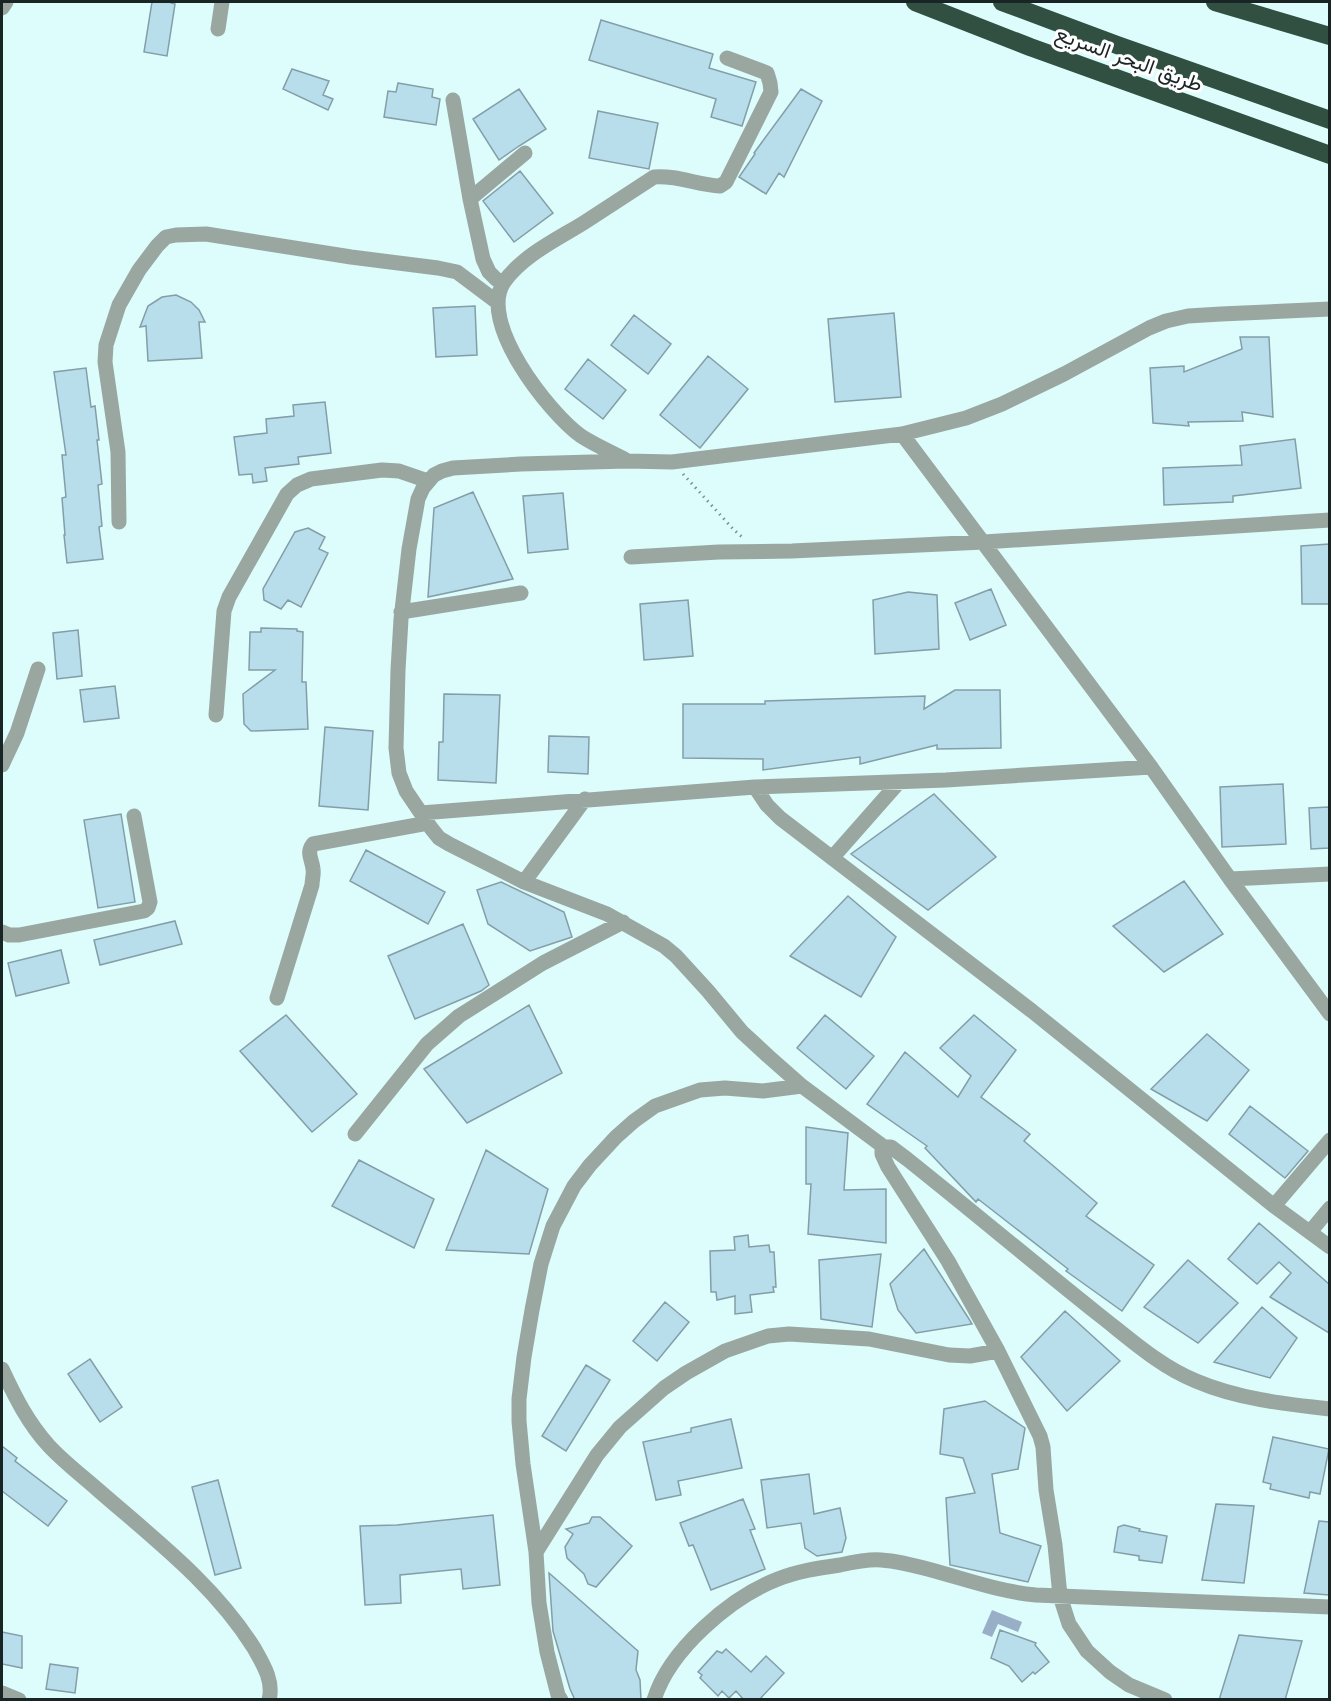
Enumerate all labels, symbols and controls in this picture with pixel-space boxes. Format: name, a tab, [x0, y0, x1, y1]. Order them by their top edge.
street label: طريق البحر السريع	[1051, 18, 1207, 100]

